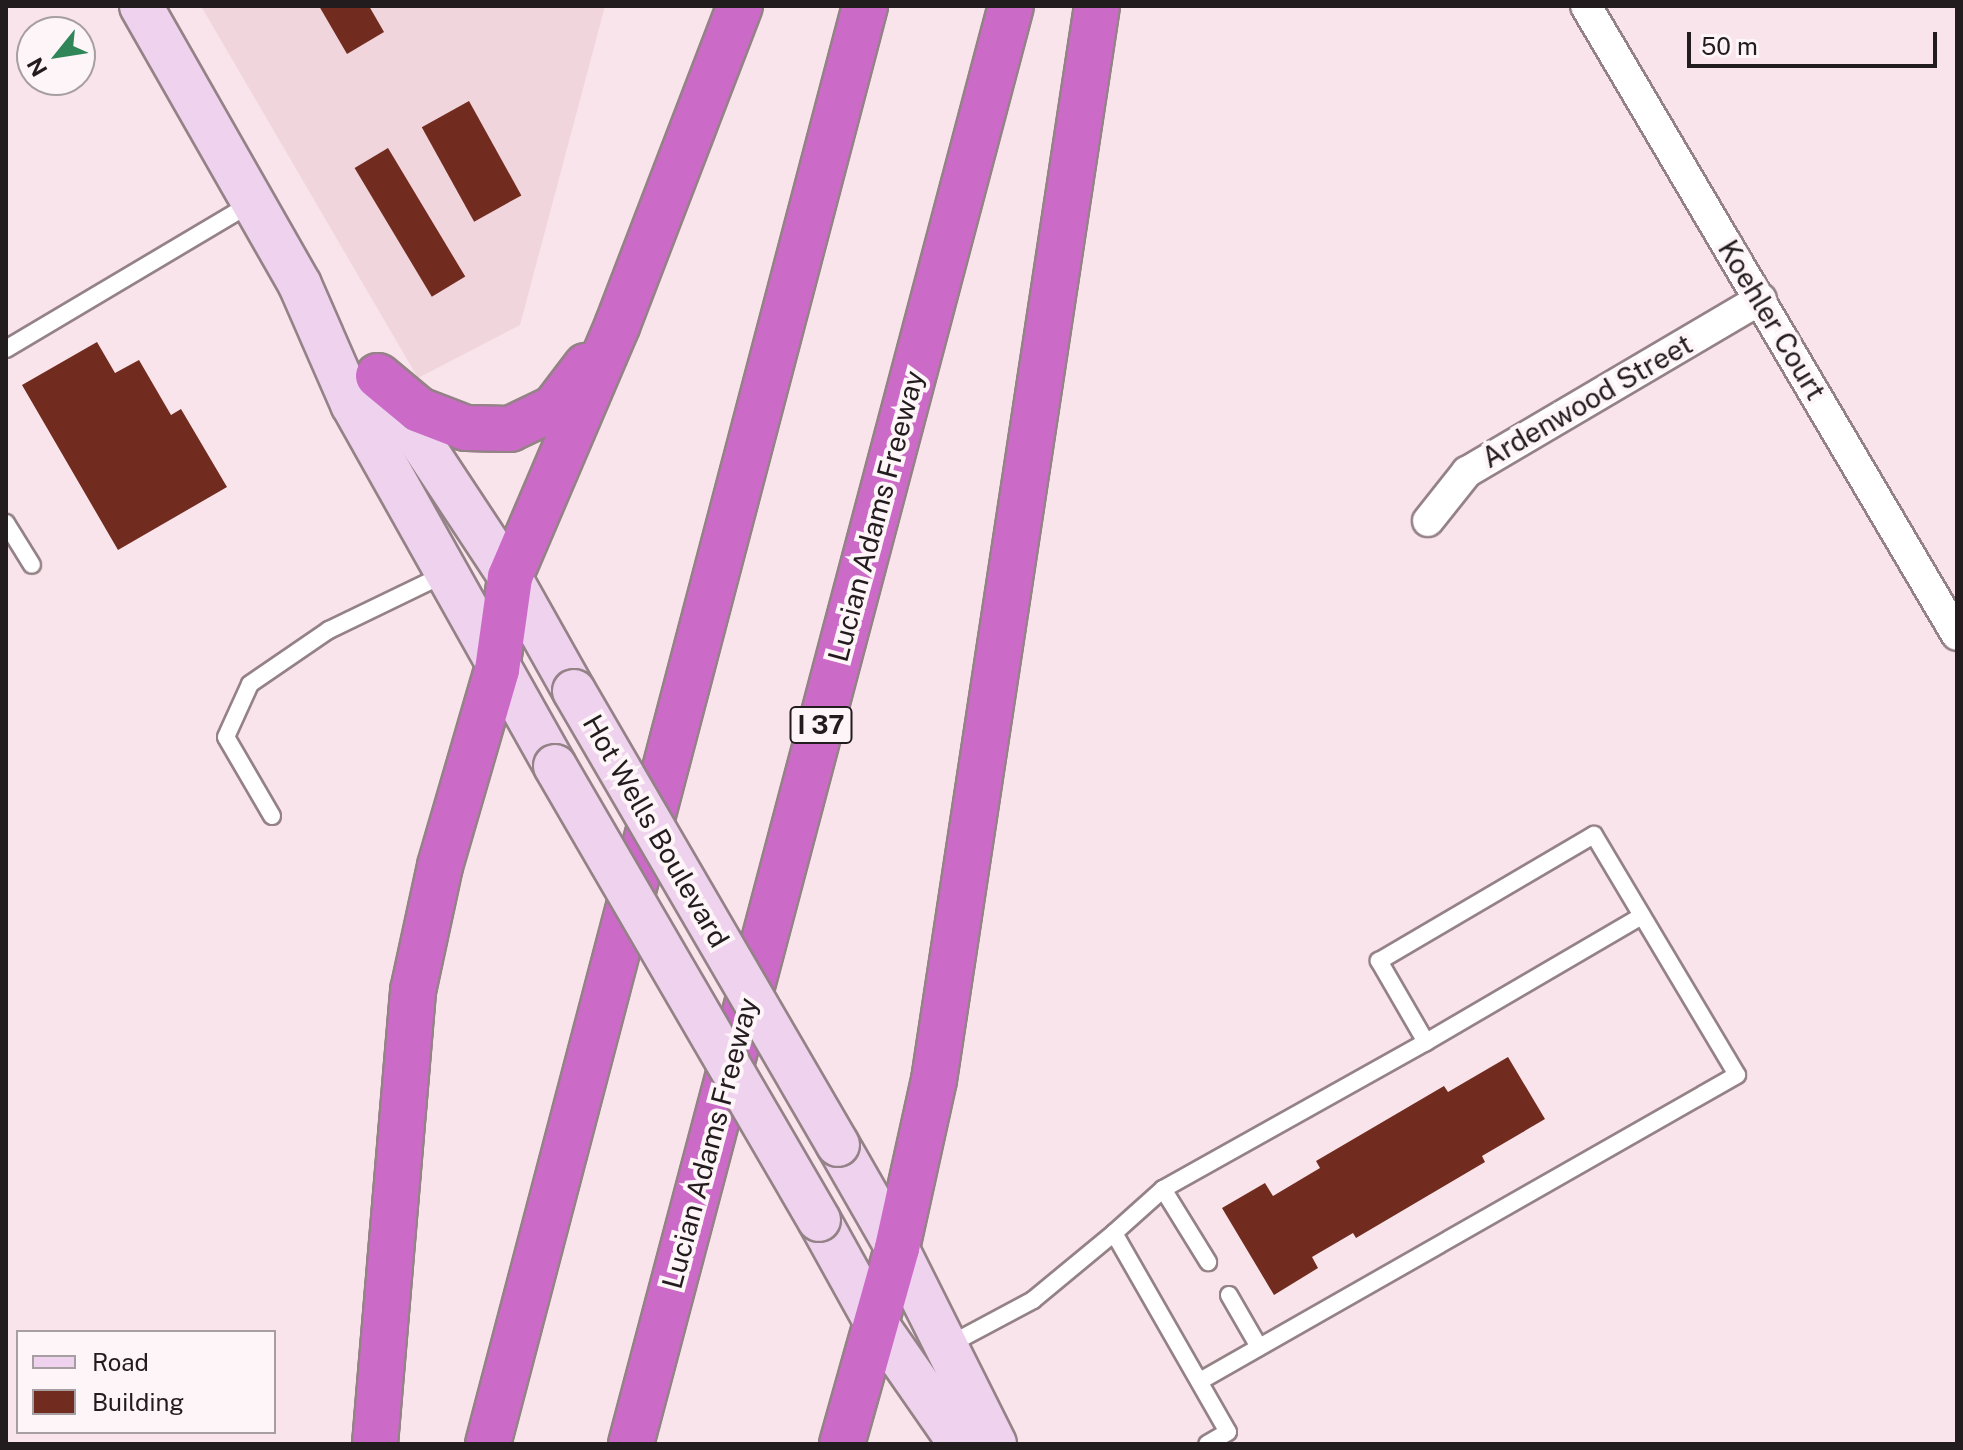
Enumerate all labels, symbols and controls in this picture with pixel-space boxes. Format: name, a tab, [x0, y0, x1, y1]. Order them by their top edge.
north arrow	[16, 16, 96, 96]
scale bar	[1691, 16, 1941, 66]
text: 50 m	[1701, 32, 1758, 60]
text: N	[21, 53, 53, 81]
street label: Koehler Court	[1711, 234, 1833, 406]
street label: Ardenwood Street	[1476, 327, 1698, 475]
street label: Lucian Adams Freeway	[821, 367, 931, 665]
road number: I 37	[789, 703, 853, 747]
street label: Hot Wells Boulevard	[576, 708, 736, 954]
street label: Lucian Adams Freeway	[655, 994, 765, 1292]
legend	[16, 1330, 276, 1434]
text: Road	[92, 1348, 149, 1376]
text: Building	[92, 1388, 184, 1416]

